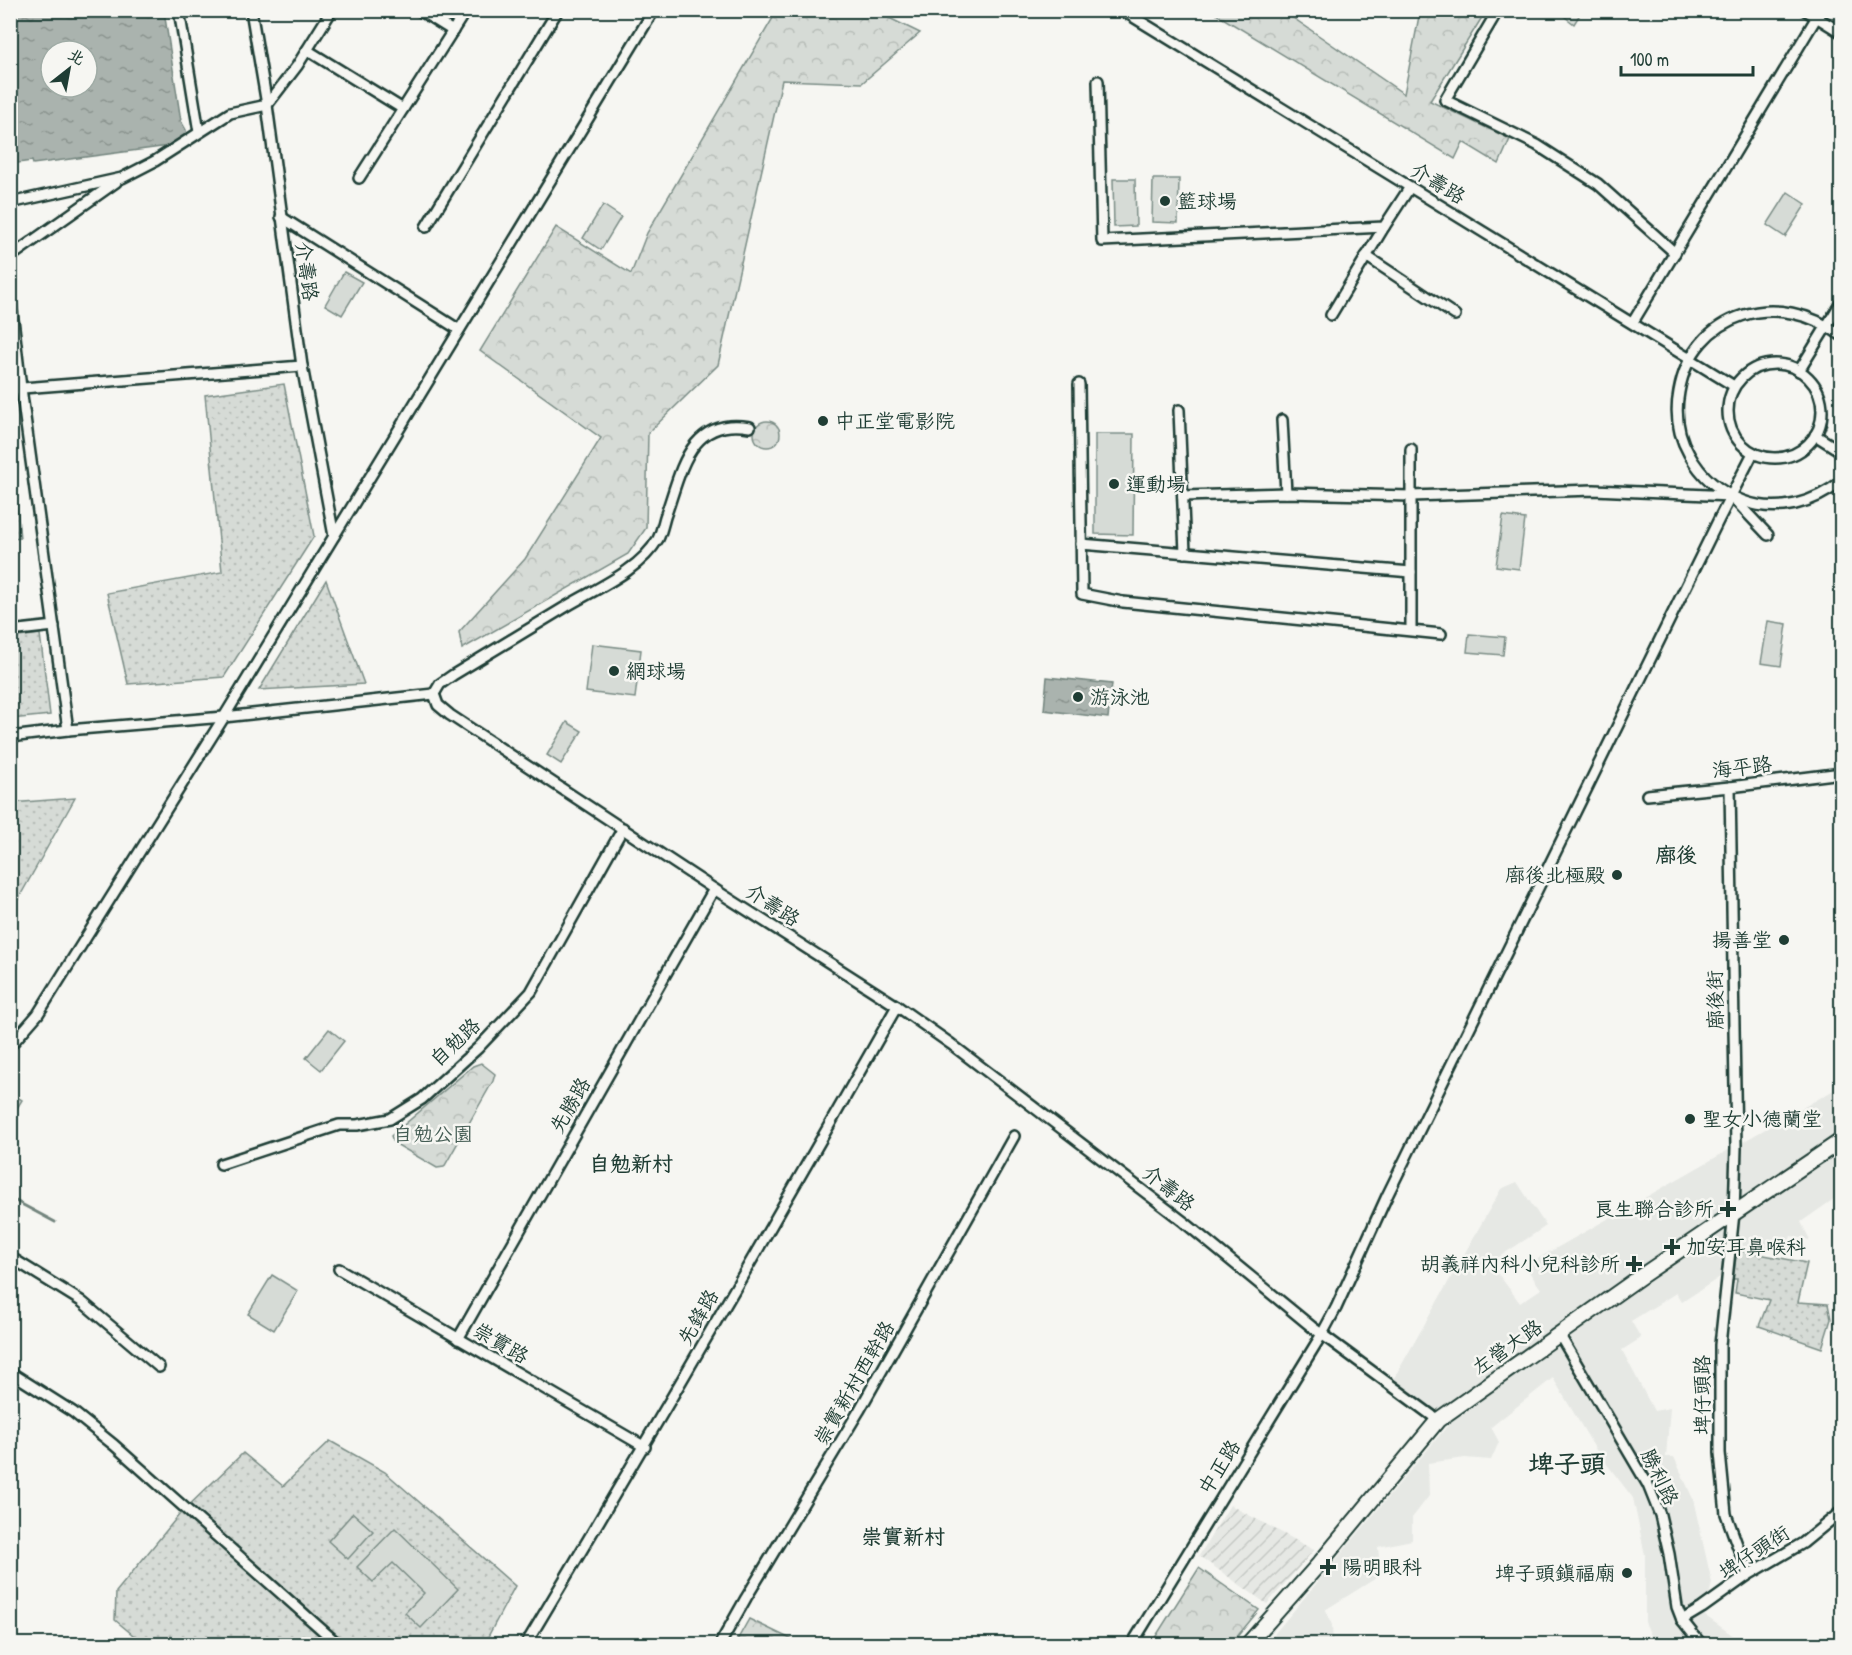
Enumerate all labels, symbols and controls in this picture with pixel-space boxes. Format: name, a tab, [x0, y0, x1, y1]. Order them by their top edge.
north arrow	[39, 39, 99, 99]
scale bar	[1621, 39, 1753, 77]
text: 北	[64, 43, 89, 70]
text: 100 m	[1630, 47, 1669, 72]
street label: 介壽路	[1406, 156, 1472, 210]
place label: 籃球場	[1177, 187, 1237, 214]
marker: 籃球場	[1158, 194, 1172, 208]
street label: 介壽路	[290, 239, 325, 304]
place label: 中正堂電影院	[835, 407, 955, 434]
marker: 中正堂電影院	[816, 414, 830, 428]
place label: 運動場	[1126, 470, 1186, 497]
marker: 運動場	[1107, 477, 1121, 491]
place label: 網球場	[626, 657, 686, 684]
marker: 網球場	[607, 664, 621, 678]
place label: 游泳池	[1090, 683, 1150, 710]
marker: 游泳池	[1071, 690, 1085, 704]
street label: 海平路	[1711, 749, 1774, 784]
district label: 廍後	[1655, 840, 1697, 869]
place label: 廍後北極殿	[1505, 861, 1605, 888]
marker: 廍後北極殿	[1610, 868, 1624, 882]
street label: 介壽路	[741, 877, 807, 933]
place label: 揚善堂	[1712, 926, 1772, 953]
marker: 揚善堂	[1777, 933, 1791, 947]
street label: 廍後街	[1700, 970, 1729, 1030]
street label: 自勉路	[424, 1011, 487, 1072]
street label: 先勝路	[543, 1071, 597, 1137]
place label: 聖女小德蘭堂	[1702, 1105, 1822, 1132]
marker: 聖女小德蘭堂	[1683, 1112, 1697, 1126]
park label: 自勉公園	[393, 1120, 473, 1147]
district label: 自勉新村	[589, 1149, 673, 1178]
street label: 介壽路	[1137, 1158, 1202, 1217]
place label: 良生聯合診所	[1594, 1195, 1714, 1222]
marker: 良生聯合診所	[1719, 1200, 1737, 1218]
place label: 加安耳鼻喉科	[1686, 1233, 1806, 1260]
marker: 加安耳鼻喉科	[1663, 1238, 1681, 1256]
place label: 胡義祥內科小兒科診所	[1420, 1250, 1620, 1277]
marker: 胡義祥內科小兒科診所	[1625, 1255, 1643, 1273]
street label: 先鋒路	[671, 1283, 725, 1349]
street label: 左營大路	[1466, 1312, 1548, 1381]
street label: 崇實新村西幹路	[807, 1315, 901, 1450]
street label: 崇實路	[469, 1316, 535, 1370]
street label: 埤仔頭路	[1688, 1354, 1715, 1435]
street label: 中正路	[1191, 1433, 1246, 1499]
street label: 勝利路	[1635, 1444, 1686, 1511]
district label: 埤子頭	[1528, 1446, 1606, 1481]
street label: 埤仔頭街	[1713, 1518, 1795, 1585]
district label: 崇實新村	[861, 1522, 945, 1551]
place label: 陽明眼科	[1342, 1553, 1422, 1580]
marker: 陽明眼科	[1319, 1558, 1337, 1576]
place label: 埤子頭鎮福廟	[1495, 1559, 1615, 1586]
marker: 埤子頭鎮福廟	[1620, 1566, 1634, 1580]

